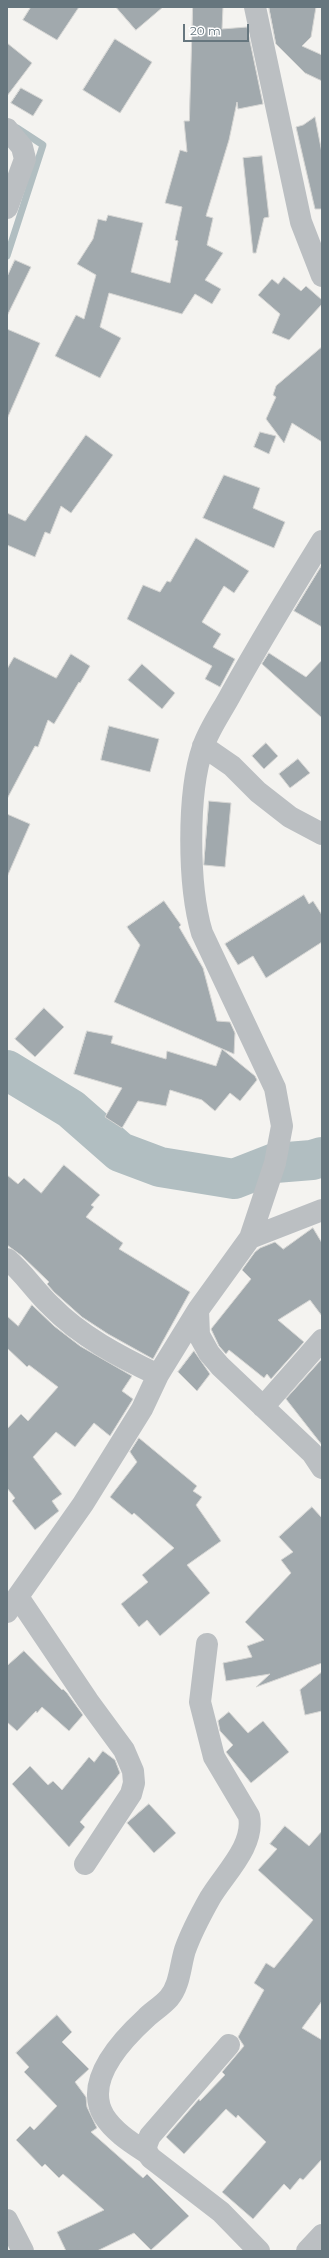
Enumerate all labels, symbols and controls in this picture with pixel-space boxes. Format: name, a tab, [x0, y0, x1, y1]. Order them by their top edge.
scale bar	[185, 16, 251, 42]
text: 20 m	[190, 23, 221, 38]

